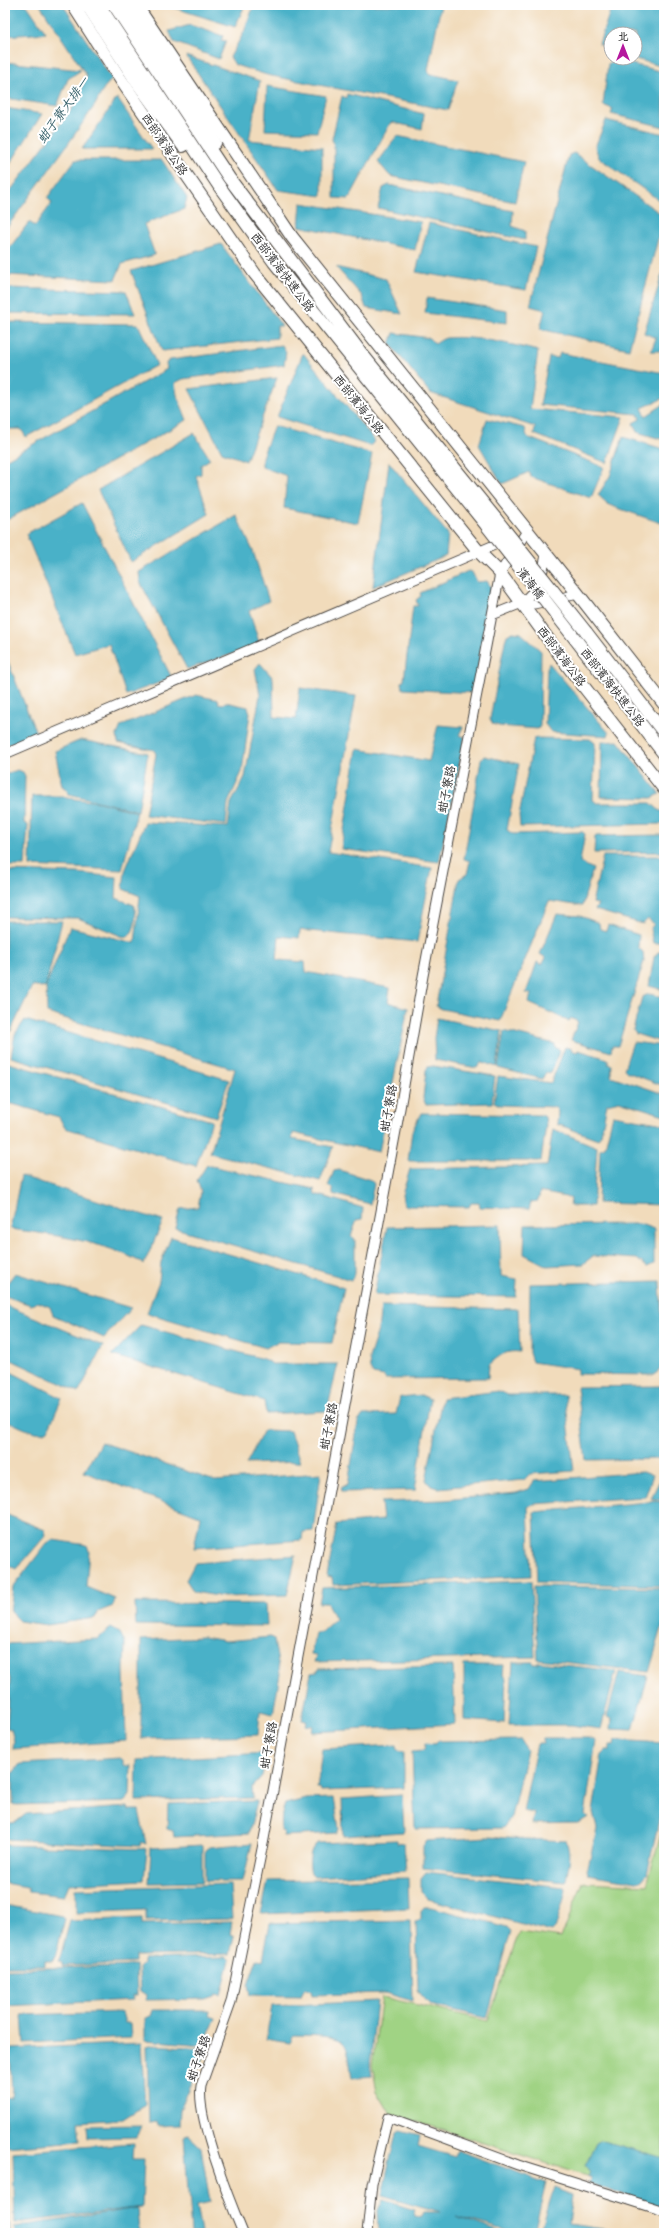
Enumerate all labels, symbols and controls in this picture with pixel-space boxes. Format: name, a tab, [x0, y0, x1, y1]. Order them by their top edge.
north arrow	[603, 26, 643, 66]
text: 北	[618, 29, 629, 43]
water label: 蚶子寮大排一	[33, 73, 93, 147]
street label: 西部濱海公路	[139, 110, 191, 178]
street label: 西部濱海快速公路	[248, 229, 318, 315]
street label: 西部濱海公路	[331, 371, 387, 437]
street label: 濱海橋	[514, 564, 548, 602]
street label: 西部濱海公路	[534, 623, 590, 689]
street label: 西部濱海快速公路	[578, 645, 648, 729]
street label: 蚶子寮路	[434, 764, 458, 814]
street label: 蚶子寮路	[376, 1083, 400, 1133]
street label: 蚶子寮路	[316, 1401, 340, 1451]
street label: 蚶子寮路	[256, 1720, 280, 1770]
street label: 蚶子寮路	[183, 2033, 213, 2083]

